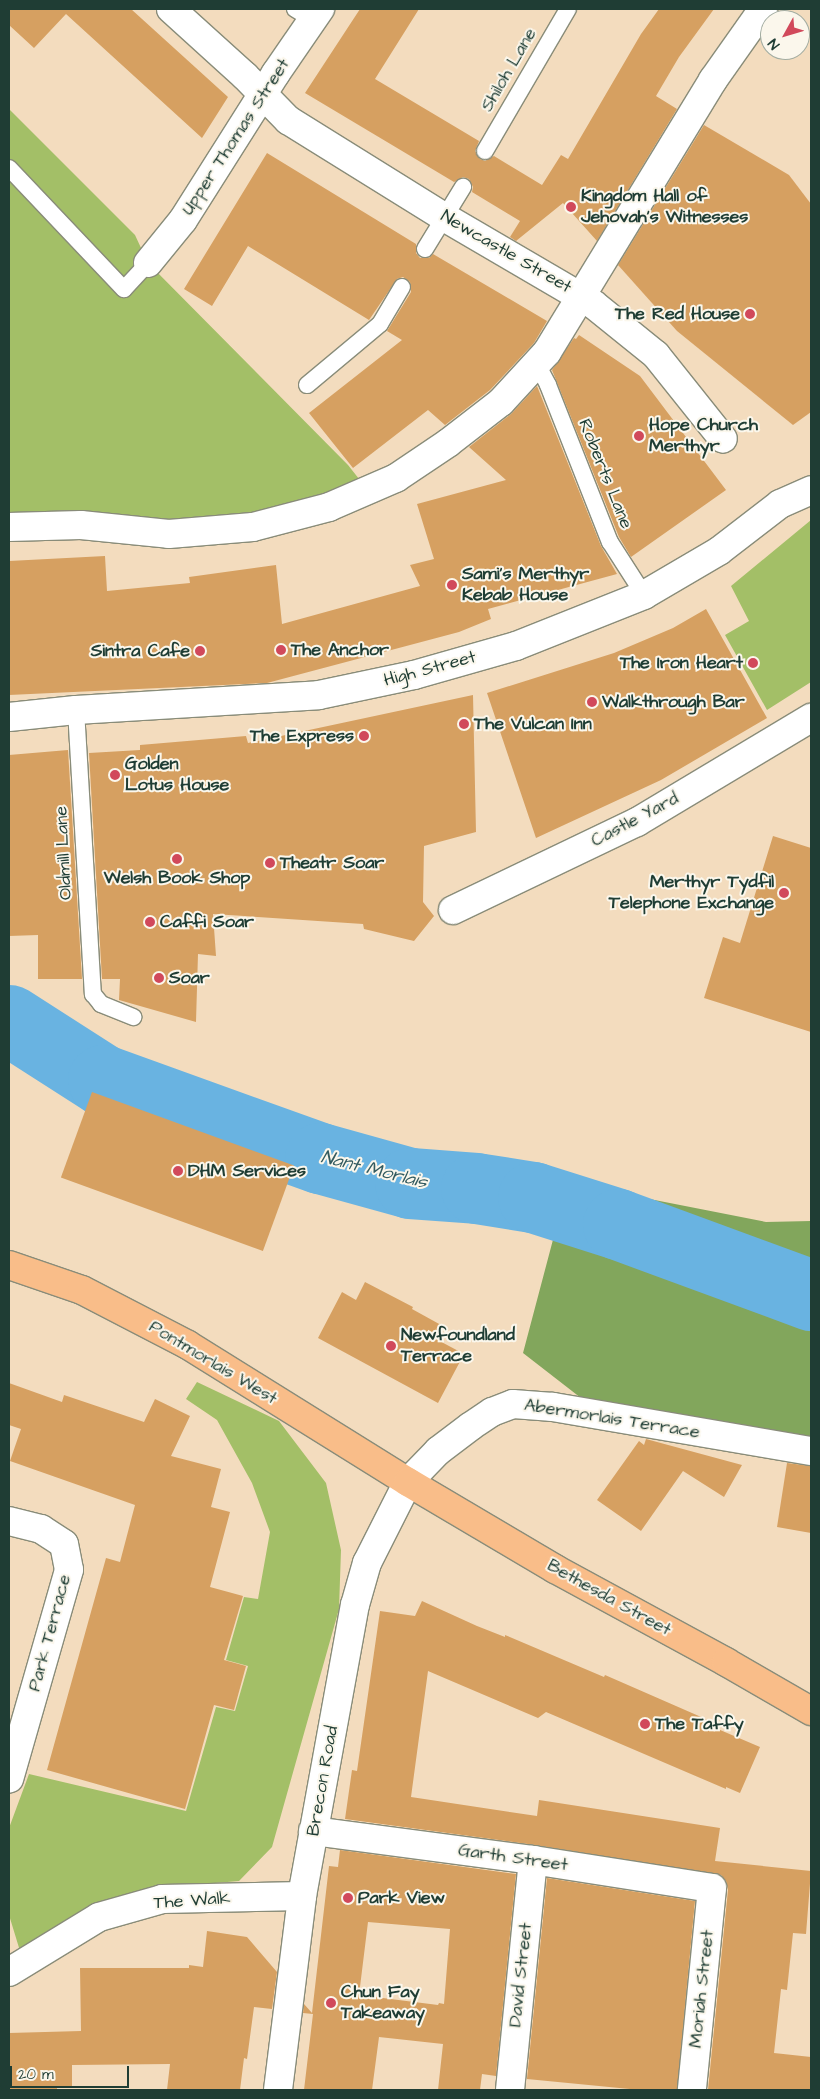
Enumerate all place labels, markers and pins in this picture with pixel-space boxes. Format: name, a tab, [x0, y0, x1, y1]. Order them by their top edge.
place label: Kingdom Hall of Jehovah's Witnesses	[581, 186, 748, 228]
marker: Kingdom Hall of Jehovah's Witnesses	[565, 201, 577, 213]
place label: The Red House	[615, 303, 740, 325]
marker: The Red House	[744, 308, 756, 320]
place label: Hope Church Merthyr	[649, 415, 758, 458]
marker: Hope Church Merthyr	[633, 430, 645, 442]
place label: Sami's Merthyr Kebab House	[462, 564, 589, 606]
marker: Sami's Merthyr Kebab House	[446, 579, 458, 591]
place label: The Anchor	[291, 639, 389, 661]
place label: Sintra Cafe	[91, 640, 190, 662]
marker: The Anchor	[275, 644, 287, 656]
marker: Sintra Cafe	[194, 645, 206, 657]
place label: The Iron Heart	[620, 652, 743, 674]
marker: The Iron Heart	[747, 657, 759, 669]
place label: Walkthrough Bar	[602, 691, 745, 713]
marker: Walkthrough Bar	[586, 696, 598, 708]
place label: The Vulcan Inn	[474, 713, 592, 735]
marker: The Vulcan Inn	[458, 718, 470, 730]
place label: The Express	[250, 725, 354, 747]
marker: The Express	[358, 730, 370, 742]
place label: Golden Lotus House	[125, 754, 229, 796]
marker: Golden Lotus House	[109, 769, 121, 781]
place label: Theatr Soar	[280, 852, 384, 874]
marker: Welsh Book Shop	[171, 853, 183, 865]
marker: Theatr Soar	[264, 857, 276, 869]
place label: Welsh Book Shop	[104, 867, 250, 889]
place label: Merthyr Tydfil Telephone Exchange	[609, 872, 774, 914]
marker: Merthyr Tydfil Telephone Exchange	[778, 887, 790, 899]
place label: Caffi Soar	[160, 911, 254, 933]
marker: Caffi Soar	[144, 916, 156, 928]
place label: Soar	[169, 967, 210, 989]
marker: Soar	[153, 972, 165, 984]
place label: DHM Services	[188, 1160, 306, 1182]
marker: DHM Services	[172, 1165, 184, 1177]
place label: Newfoundland Terrace	[401, 1325, 515, 1368]
marker: Newfoundland Terrace	[385, 1340, 397, 1352]
place label: The Taffy	[655, 1713, 744, 1735]
marker: The Taffy	[639, 1718, 651, 1730]
place label: Park View	[358, 1887, 445, 1909]
marker: Park View	[342, 1892, 354, 1904]
place label: Chun Fay Takeaway	[341, 1982, 425, 2025]
marker: Chun Fay Takeaway	[325, 1997, 337, 2009]

